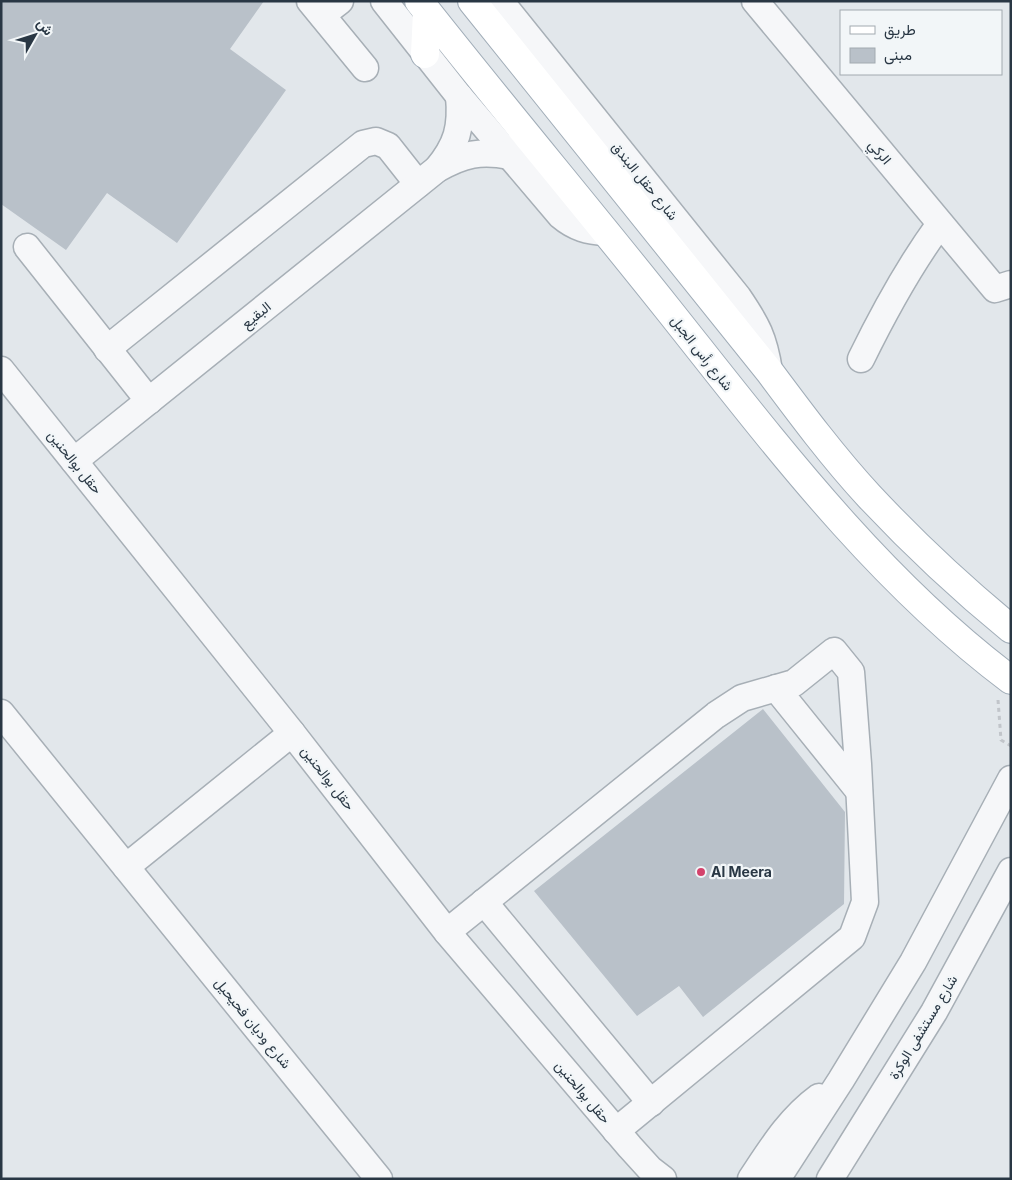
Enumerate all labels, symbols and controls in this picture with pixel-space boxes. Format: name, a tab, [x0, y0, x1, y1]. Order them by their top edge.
north arrow	[10, 10, 60, 60]
legend	[840, 10, 1002, 75]
text: ش	[33, 15, 58, 39]
text: طريق	[884, 20, 916, 40]
text: مبنى	[884, 45, 912, 65]
street label: الركي	[862, 136, 895, 170]
street label: شارع حقل البندق	[606, 138, 682, 225]
street label: البقيع	[237, 298, 276, 334]
street label: شارع رأس الجبل	[665, 312, 737, 396]
street label: حقل بوالحنين	[44, 426, 106, 498]
street label: حقل بوالحنين	[297, 742, 359, 814]
place label: Al Meera	[711, 863, 772, 880]
marker: Al Meera	[695, 866, 707, 878]
street label: شارع مستشفى الوكرة	[885, 971, 963, 1084]
street label: شارع وديان فحيحيل	[209, 974, 295, 1073]
street label: حقل بوالحنين	[551, 1057, 615, 1127]

